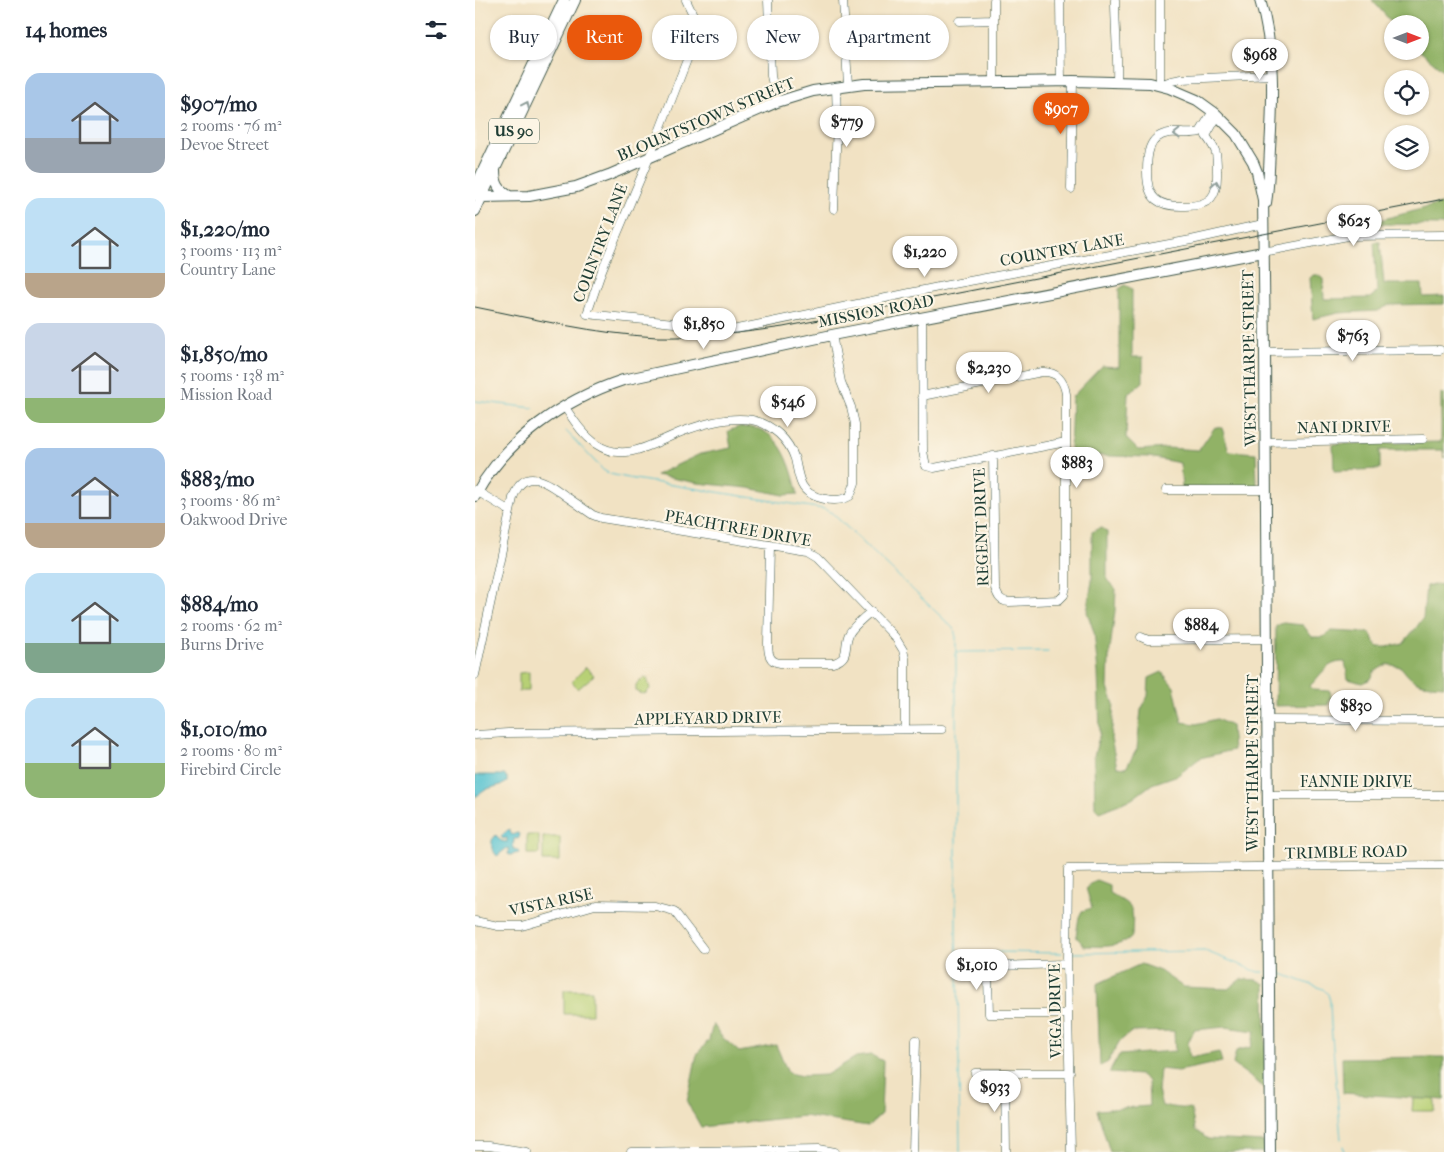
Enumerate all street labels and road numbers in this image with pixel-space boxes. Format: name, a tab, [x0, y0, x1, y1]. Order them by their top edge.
street label: BLOUNTSTOWN STREET	[614, 73, 798, 165]
road number: US 90	[489, 118, 539, 144]
street label: COUNTRY LANE	[569, 181, 632, 305]
street label: COUNTRY LANE	[998, 230, 1126, 270]
street label: WEST THARPE STREET	[1238, 269, 1260, 448]
street label: MISSION ROAD	[816, 290, 936, 332]
street label: NANI DRIVE	[1297, 417, 1391, 437]
street label: REGENT DRIVE	[969, 467, 993, 587]
street label: PEACHTREE DRIVE	[663, 506, 813, 550]
street label: WEST THARPE STREET	[1243, 674, 1262, 853]
street label: APPLEYARD DRIVE	[633, 707, 782, 729]
street label: FANNIE DRIVE	[1300, 772, 1412, 791]
street label: TRIMBLE ROAD	[1285, 841, 1407, 863]
street label: VISTA RISE	[506, 884, 595, 920]
street label: VEGA DRIVE	[1045, 963, 1065, 1060]

